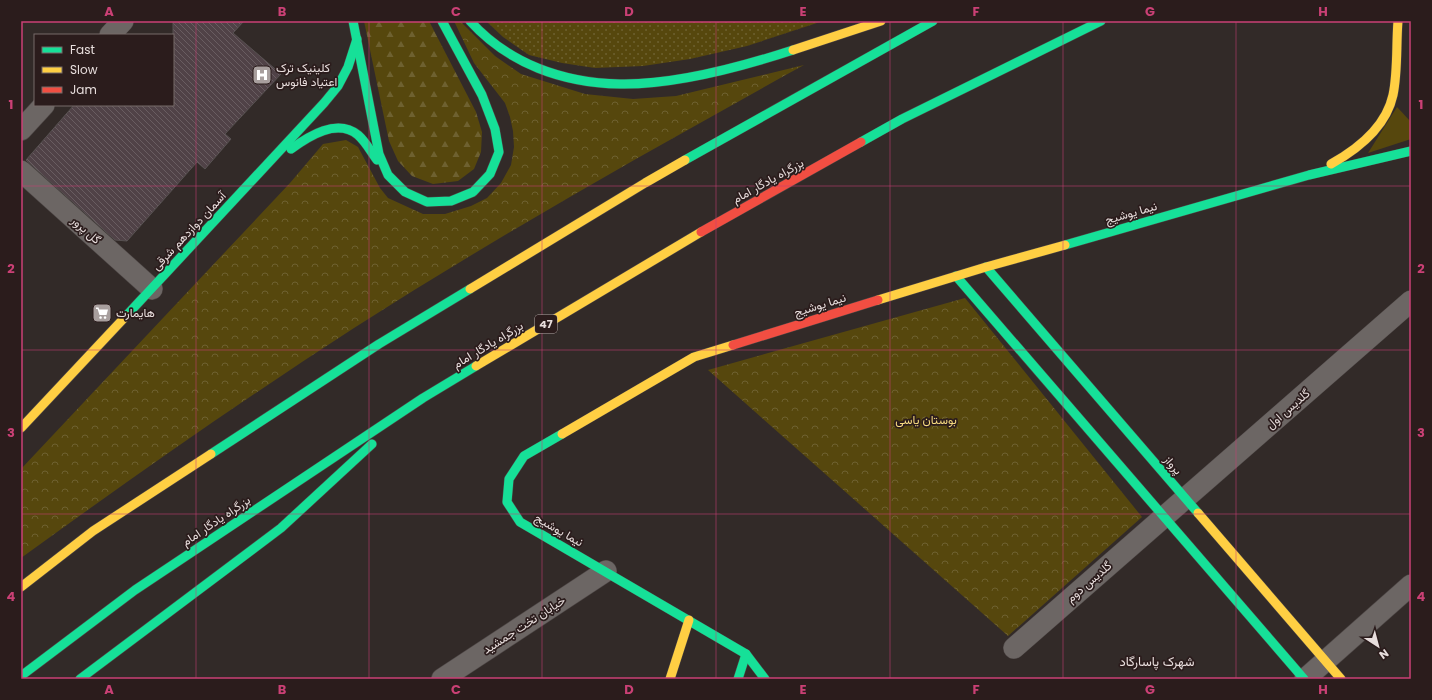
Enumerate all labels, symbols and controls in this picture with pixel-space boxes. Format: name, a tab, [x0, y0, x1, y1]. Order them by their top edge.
text: A	[104, 2, 114, 21]
text: B	[278, 2, 287, 21]
text: C	[451, 2, 461, 21]
text: D	[624, 2, 634, 21]
text: E	[799, 2, 807, 21]
text: F	[972, 2, 980, 21]
text: G	[1145, 2, 1155, 21]
text: H	[1318, 2, 1328, 21]
legend	[34, 34, 174, 106]
text: Fast	[70, 41, 95, 58]
place label: کلینیک ترک اعتیاد فانوس	[276, 59, 337, 90]
text: Slow	[70, 61, 98, 78]
hospital icon: کلینیک ترک اعتیاد فانوس	[251, 64, 273, 86]
text: Jam	[70, 81, 97, 98]
text: 1	[9, 95, 13, 114]
text: 1	[1419, 95, 1423, 114]
street label: بزرگراه یادگار امام	[729, 154, 807, 207]
street label: آسمان دوازدهم شرقی	[148, 187, 230, 274]
street label: نیما یوشیج	[1103, 197, 1159, 229]
street label: گل پرور	[67, 211, 105, 248]
text: 2	[7, 259, 15, 278]
text: 2	[1417, 259, 1425, 278]
street label: نیما یوشیج	[792, 289, 848, 321]
supermarket icon: هایمارت	[91, 302, 113, 324]
place label: هایمارت	[116, 304, 155, 321]
road number: 47	[535, 315, 557, 333]
street label: بزرگراه یادگار امام	[449, 317, 526, 372]
street label: گلدیس اول	[1262, 385, 1313, 432]
park label: بوستان یاسی	[895, 411, 957, 428]
text: 3	[7, 423, 15, 442]
text: 3	[1417, 423, 1425, 442]
street label: پرواز	[1159, 450, 1187, 478]
street label: بزرگراه یادگار امام	[178, 491, 253, 550]
street label: نیما یوشیج	[531, 509, 587, 551]
street label: گلدیس دوم	[1062, 557, 1115, 606]
text: 4	[7, 587, 16, 606]
text: 4	[1417, 587, 1426, 606]
street label: خیابان تخت جمشید	[479, 591, 568, 658]
north arrow	[1358, 626, 1398, 666]
text: N	[1376, 645, 1392, 663]
district label: شهرک پاسارگاد	[1119, 652, 1195, 671]
text: A	[104, 680, 114, 699]
text: B	[278, 680, 287, 699]
text: C	[451, 680, 461, 699]
text: D	[624, 680, 634, 699]
text: E	[799, 680, 807, 699]
text: F	[972, 680, 980, 699]
text: G	[1145, 680, 1155, 699]
text: H	[1318, 680, 1328, 699]

